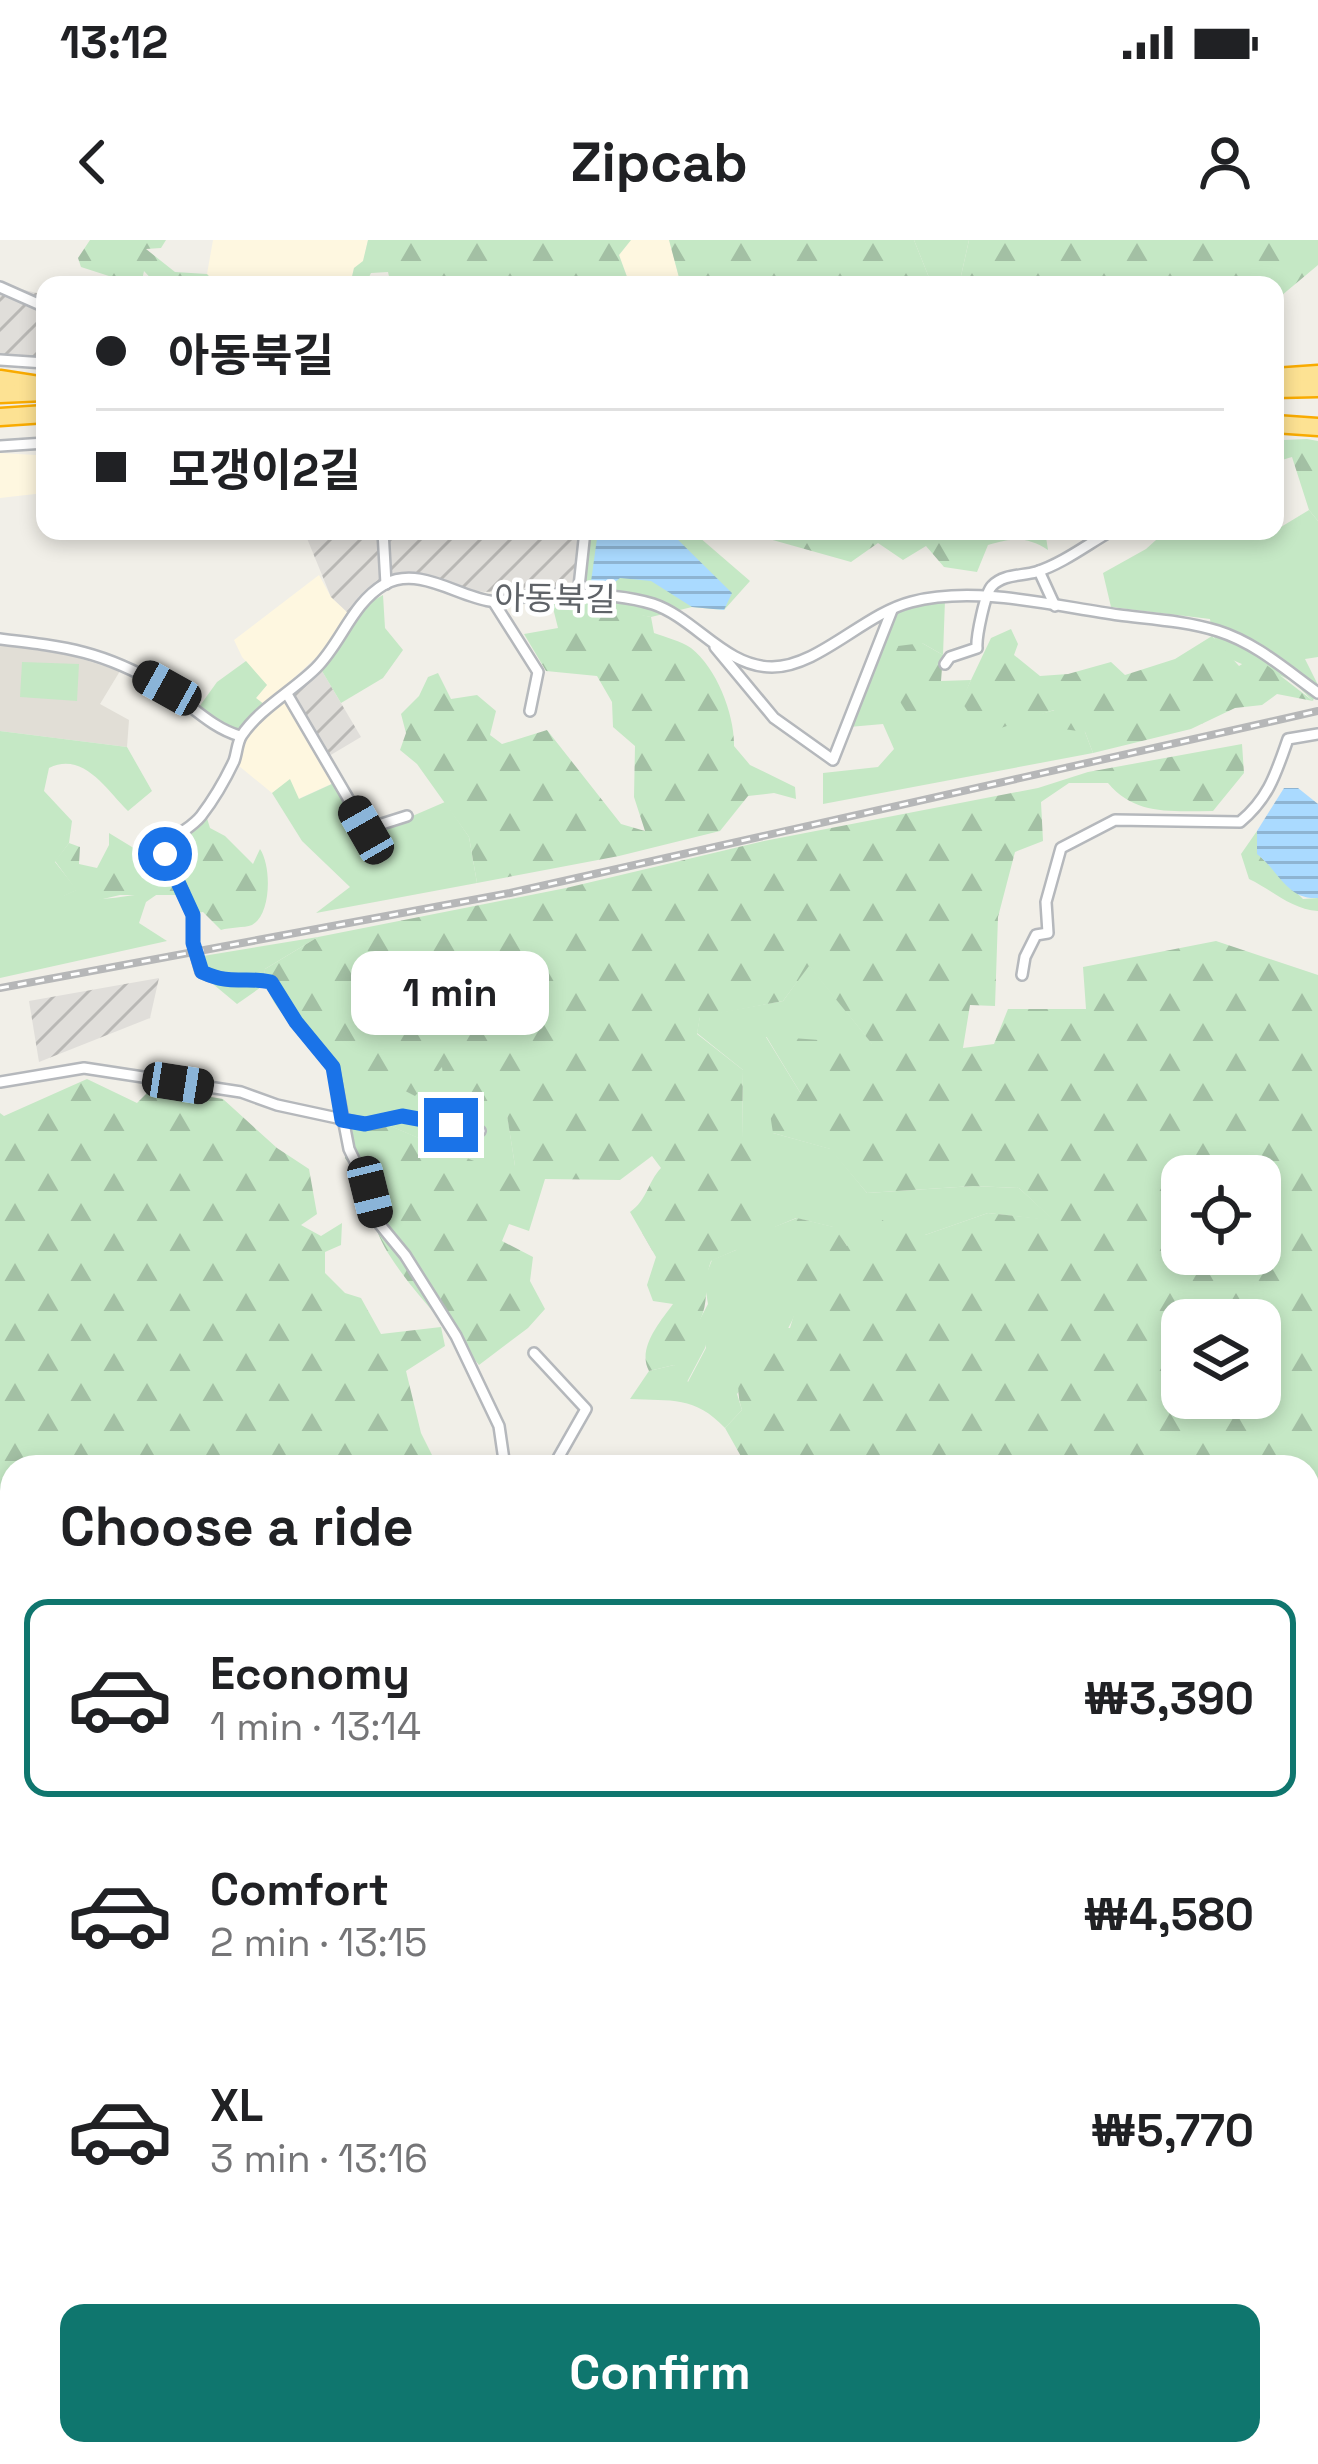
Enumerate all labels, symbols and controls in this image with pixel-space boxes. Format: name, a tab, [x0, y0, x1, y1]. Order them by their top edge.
text: 13:12	[60, 14, 168, 71]
text: Zipcab	[570, 128, 748, 197]
icon: back	[60, 129, 126, 195]
icon: person	[1192, 129, 1258, 195]
text: 아동북길	[168, 327, 334, 384]
text: 모갱이2길	[168, 442, 360, 499]
street label: 아동북길	[494, 577, 616, 621]
car	[127, 655, 207, 721]
car	[332, 790, 400, 870]
route start	[138, 827, 192, 881]
callout: 1 min	[352, 951, 550, 1035]
text: 1 min	[402, 968, 498, 1017]
car	[140, 1060, 216, 1106]
route end	[424, 1098, 478, 1152]
car	[344, 1153, 396, 1231]
map controls	[1161, 1155, 1281, 1419]
button: locate	[1161, 1155, 1281, 1275]
button: layers	[1161, 1299, 1281, 1419]
text: Choose a ride	[60, 1492, 414, 1561]
icon: car	[66, 1644, 174, 1752]
text: Economy	[210, 1645, 410, 1702]
text: ₩3,390	[1083, 1670, 1254, 1727]
text: 1 min · 13:14	[210, 1702, 421, 1751]
icon: car	[66, 1860, 174, 1968]
text: Comfort	[210, 1861, 389, 1918]
text: ₩4,580	[1083, 1886, 1254, 1943]
text: 2 min · 13:15	[210, 1918, 427, 1967]
icon: car	[66, 2076, 174, 2184]
text: XL	[210, 2077, 263, 2134]
text: ₩5,770	[1091, 2102, 1254, 2159]
text: 3 min · 13:16	[210, 2134, 428, 2183]
button: Confirm	[60, 2304, 1260, 2442]

